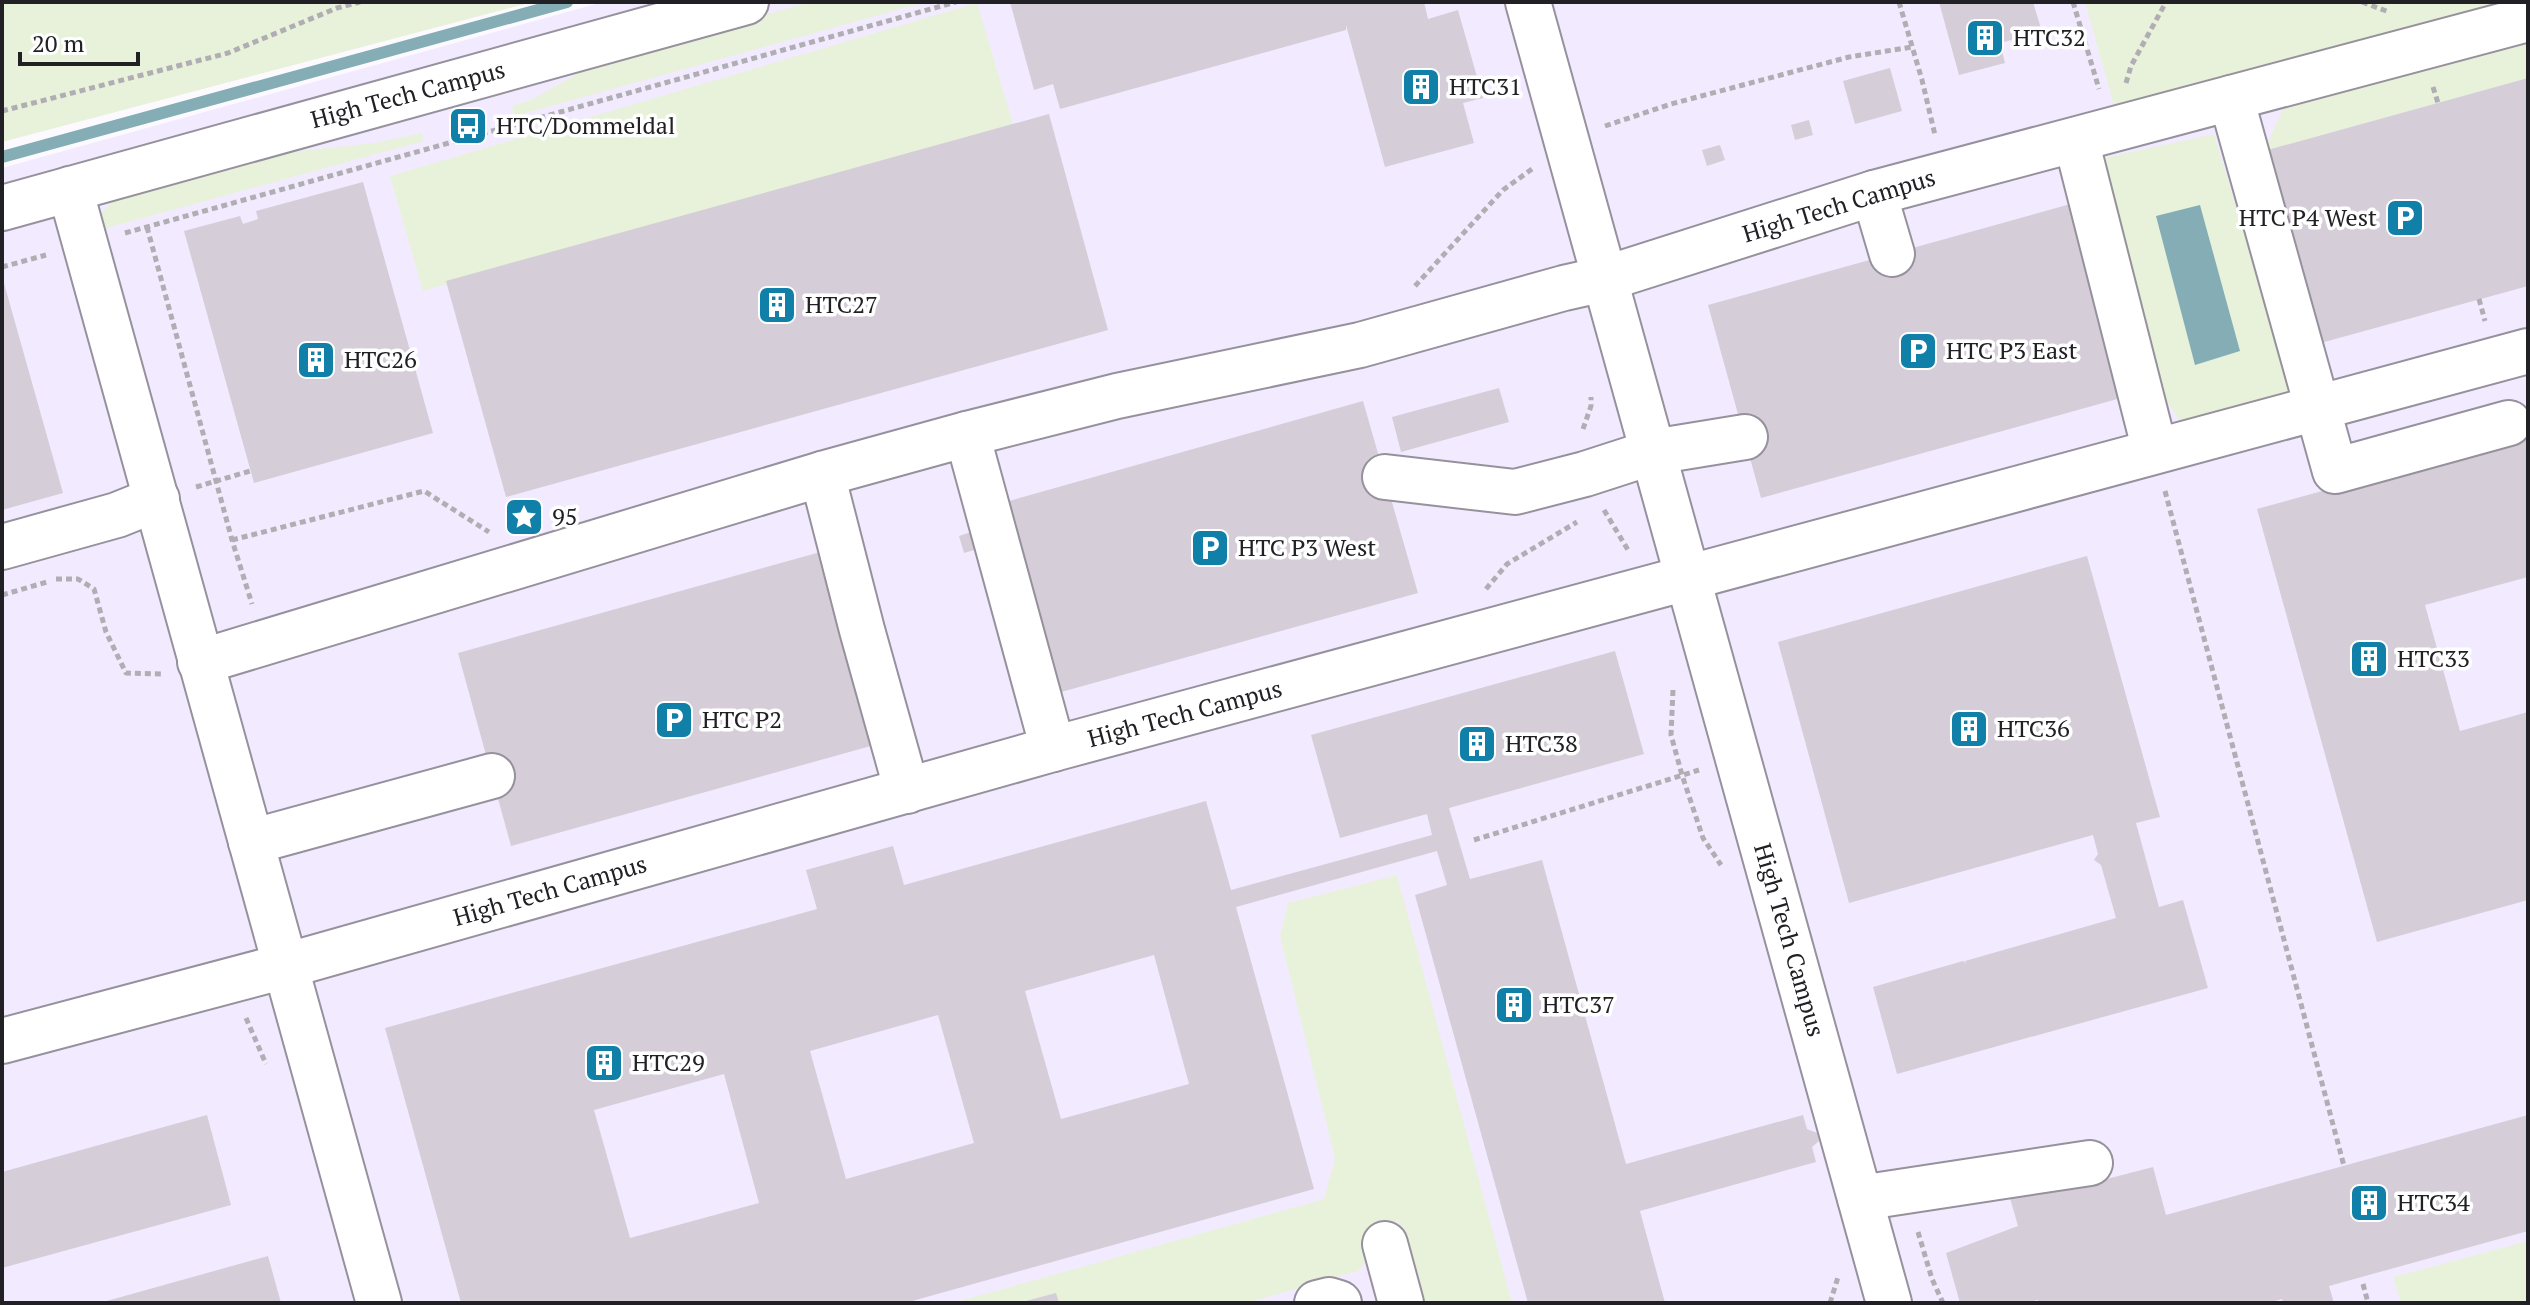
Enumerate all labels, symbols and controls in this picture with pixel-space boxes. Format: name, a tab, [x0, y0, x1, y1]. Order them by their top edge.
scale bar	[20, 16, 138, 66]
building icon: HTC32	[1964, 17, 2006, 59]
place label: HTC32	[2013, 21, 2086, 53]
text: 20 m	[32, 27, 84, 59]
street label: High Tech Campus	[307, 53, 508, 135]
building icon: HTC31	[1400, 66, 1442, 108]
place label: HTC31	[1449, 70, 1522, 102]
bus stop icon: HTC/Dommeldal	[447, 105, 489, 147]
place label: HTC/Dommeldal	[496, 109, 675, 141]
street label: High Tech Campus	[1738, 161, 1939, 250]
parking icon: HTC P4 West	[2384, 197, 2426, 239]
place label: HTC P4 West	[2239, 201, 2377, 233]
building icon: HTC27	[756, 284, 798, 326]
place label: HTC27	[805, 288, 878, 320]
parking icon: HTC P3 East	[1897, 330, 1939, 372]
place label: HTC P3 East	[1946, 334, 2077, 366]
building icon: HTC26	[295, 339, 337, 381]
place label: HTC26	[344, 343, 417, 375]
place icon: 95	[503, 496, 545, 538]
place label: 95	[552, 500, 578, 532]
parking icon: HTC P3 West	[1189, 527, 1231, 569]
place label: HTC P3 West	[1238, 531, 1376, 563]
building icon: HTC33	[2348, 638, 2390, 680]
place label: HTC33	[2397, 642, 2470, 674]
street label: High Tech Campus	[1084, 672, 1285, 754]
parking icon: HTC P2	[653, 699, 695, 741]
place label: HTC P2	[702, 703, 782, 735]
building icon: HTC36	[1948, 708, 1990, 750]
place label: HTC36	[1997, 712, 2070, 744]
building icon: HTC38	[1456, 723, 1498, 765]
place label: HTC38	[1505, 727, 1578, 759]
street label: High Tech Campus	[1747, 839, 1833, 1040]
street label: High Tech Campus	[449, 847, 650, 933]
building icon: HTC37	[1493, 984, 1535, 1026]
place label: HTC37	[1542, 988, 1615, 1020]
building icon: HTC29	[583, 1042, 625, 1084]
place label: HTC29	[632, 1046, 705, 1078]
building icon: HTC34	[2348, 1182, 2390, 1224]
place label: HTC34	[2397, 1186, 2470, 1218]

